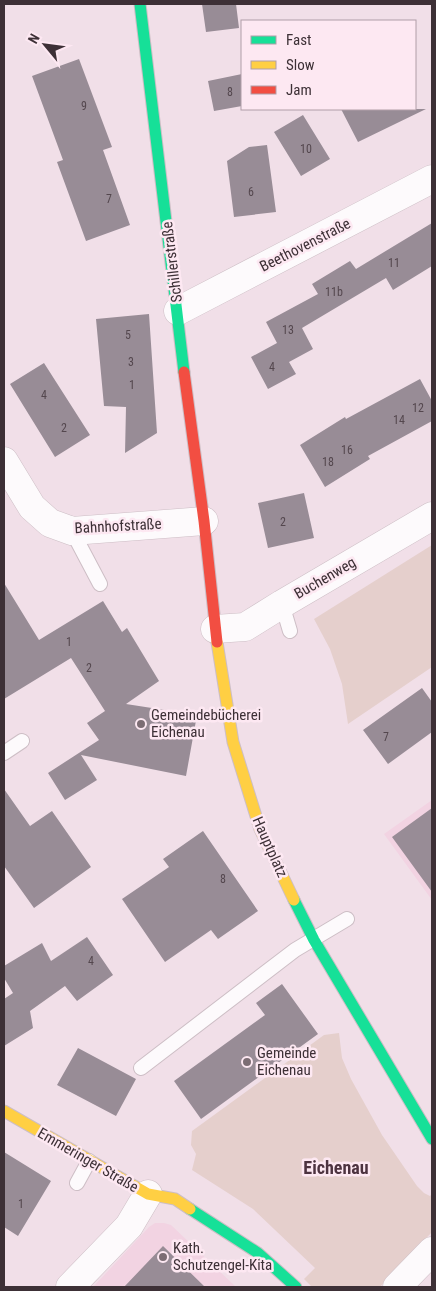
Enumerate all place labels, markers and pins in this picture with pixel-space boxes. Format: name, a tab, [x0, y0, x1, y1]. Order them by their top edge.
place label: Gemeindebücherei Eichenau	[151, 706, 261, 741]
marker: Gemeindebücherei Eichenau	[135, 718, 147, 730]
place label: Gemeinde Eichenau	[257, 1044, 316, 1079]
marker: Gemeinde Eichenau	[241, 1056, 253, 1068]
place label: Kath. Schutzengel-Kita	[173, 1239, 272, 1274]
marker: Kath. Schutzengel-Kita	[157, 1251, 169, 1263]

